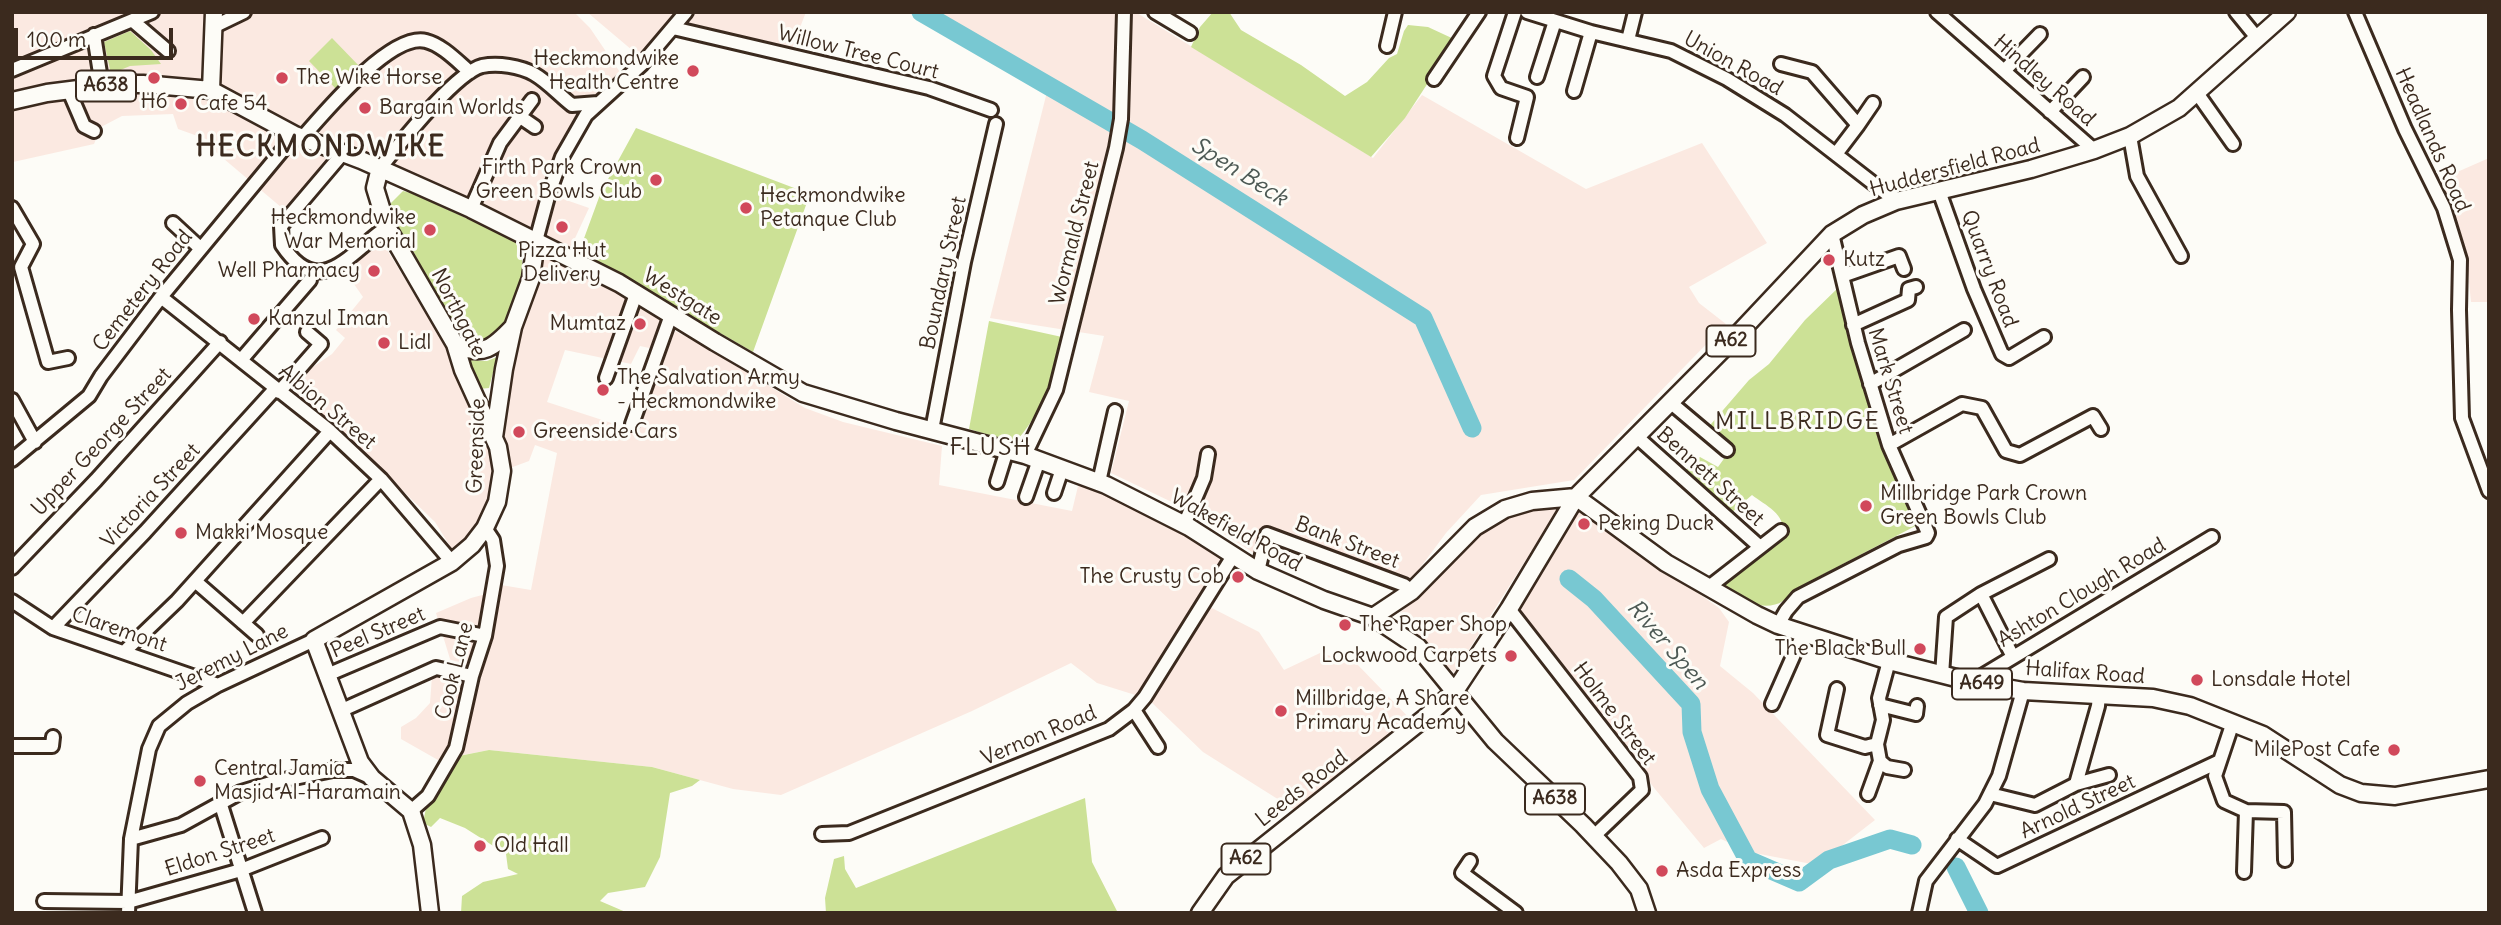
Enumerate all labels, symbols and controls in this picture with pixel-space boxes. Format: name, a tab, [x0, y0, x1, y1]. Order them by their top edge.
scale bar	[18, 14, 177, 58]
street label: Willow Tree Court	[775, 21, 941, 85]
text: 100 m	[27, 26, 86, 53]
street label: Union Road	[1679, 27, 1787, 101]
street label: Hindley Road	[1988, 30, 2100, 132]
place label: Heckmondwike Health Centre	[534, 46, 679, 96]
marker: Heckmondwike Health Centre	[685, 63, 701, 79]
street label: Headlands Road	[2389, 64, 2475, 216]
place label: The Wike Horse	[296, 65, 442, 91]
marker: H6	[146, 70, 162, 86]
marker: The Wike Horse	[274, 70, 290, 86]
road number: A638	[76, 71, 136, 102]
place label: H6	[140, 89, 168, 115]
place label: Cafe 54	[195, 91, 268, 117]
place label: Bargain Worlds	[379, 95, 524, 121]
marker: Cafe 54	[173, 96, 189, 112]
marker: Bargain Worlds	[357, 100, 373, 116]
district label: HECKMONDWIKE	[197, 131, 445, 165]
water label: Spen Beck	[1186, 132, 1292, 212]
street label: Huddersfield Road	[1867, 133, 2043, 203]
place label: Firth Park Crown Green Bowls Club	[475, 155, 642, 205]
street label: Wormald Street	[1045, 159, 1105, 307]
marker: Firth Park Crown Green Bowls Club	[648, 172, 664, 188]
place label: Heckmondwike Petanque Club	[760, 183, 905, 233]
street label: Boundary Street	[915, 194, 973, 352]
marker: Heckmondwike Petanque Club	[738, 200, 754, 216]
place label: Heckmondwike War Memorial	[271, 205, 416, 255]
street label: Quarry Road	[1955, 207, 2023, 331]
marker: Pizza Hut Delivery	[554, 219, 570, 235]
marker: Heckmondwike War Memorial	[422, 222, 438, 238]
street label: Cemetery Road	[88, 225, 198, 357]
place label: Pizza Hut Delivery	[518, 238, 606, 288]
place label: Kutz	[1843, 247, 1885, 273]
marker: Kutz	[1821, 252, 1837, 268]
place label: Well Pharmacy	[218, 258, 360, 284]
marker: Well Pharmacy	[366, 263, 382, 279]
street label: Westgate	[638, 263, 726, 331]
street label: Northgate	[425, 265, 491, 361]
place label: Kanzul Iman	[268, 306, 389, 332]
marker: Kanzul Iman	[246, 311, 262, 327]
place label: Mumtaz	[549, 311, 626, 337]
marker: Mumtaz	[632, 316, 648, 332]
street label: Mark Street	[1862, 325, 1918, 437]
road number: A62	[1706, 326, 1756, 356]
place label: Lidl	[398, 330, 431, 356]
marker: Lidl	[376, 335, 392, 351]
street label: Albion Street	[273, 359, 381, 455]
street label: Upper George Street	[27, 363, 177, 521]
place label: The Salvation Army - Heckmondwike	[617, 365, 800, 415]
marker: The Salvation Army - Heckmondwike	[595, 382, 611, 398]
street label: Greenside	[463, 398, 491, 494]
district label: MILLBRIDGE	[1716, 408, 1880, 436]
place label: Greenside Cars	[533, 419, 677, 445]
street label: Bennett Street	[1651, 422, 1769, 532]
marker: Greenside Cars	[511, 424, 527, 440]
district label: FLUSH	[950, 434, 1032, 462]
street label: Victoria Street	[96, 439, 206, 553]
place label: Millbridge Park Crown Green Bowls Club	[1880, 481, 2087, 531]
street label: Wakefield Road	[1166, 484, 1306, 578]
marker: Millbridge Park Crown Green Bowls Club	[1858, 498, 1874, 514]
place label: Peking Duck	[1598, 511, 1714, 537]
street label: Bank Street	[1291, 512, 1403, 574]
marker: Peking Duck	[1576, 516, 1592, 532]
place label: Makki Mosque	[195, 520, 328, 546]
marker: Makki Mosque	[173, 525, 189, 541]
street label: Ashton Clough Road	[1993, 533, 2171, 653]
place label: The Crusty Cob	[1079, 564, 1224, 590]
marker: The Crusty Cob	[1230, 569, 1246, 585]
water label: River Spen	[1621, 595, 1713, 695]
street label: Claremont	[68, 602, 170, 658]
street label: Peel Street	[327, 602, 429, 664]
place label: The Paper Shop	[1359, 612, 1507, 638]
marker: The Paper Shop	[1337, 617, 1353, 633]
street label: Jeremy Lane	[171, 619, 293, 697]
street label: Cook Lane	[431, 620, 479, 722]
place label: The Black Bull	[1774, 636, 1906, 662]
marker: The Black Bull	[1912, 641, 1928, 657]
place label: Lockwood Carpets	[1321, 643, 1497, 669]
marker: Lockwood Carpets	[1503, 648, 1519, 664]
street label: Halifax Road	[2024, 656, 2146, 690]
street label: Holme Street	[1567, 658, 1661, 770]
place label: Lonsdale Hotel	[2211, 667, 2351, 693]
road number: A649	[1952, 668, 2012, 699]
marker: Lonsdale Hotel	[2189, 672, 2205, 688]
place label: Millbridge, A Share Primary Academy	[1295, 686, 1469, 736]
street label: Vernon Road	[978, 700, 1100, 772]
marker: Millbridge, A Share Primary Academy	[1273, 703, 1289, 719]
place label: MilePost Cafe	[2254, 737, 2380, 763]
marker: MilePost Cafe	[2386, 742, 2402, 758]
street label: Leeds Road	[1251, 745, 1353, 833]
place label: Central Jamia Masjid Al-Haramain	[214, 756, 401, 806]
street label: Arnold Street	[2016, 769, 2140, 845]
marker: Central Jamia Masjid Al-Haramain	[192, 773, 208, 789]
road number: A638	[1525, 784, 1585, 814]
street label: Eldon Street	[162, 823, 278, 883]
place label: Old Hall	[494, 833, 569, 859]
marker: Old Hall	[472, 838, 488, 854]
road number: A62	[1222, 844, 1270, 874]
place label: Asda Express	[1676, 858, 1801, 884]
marker: Asda Express	[1654, 863, 1670, 879]

